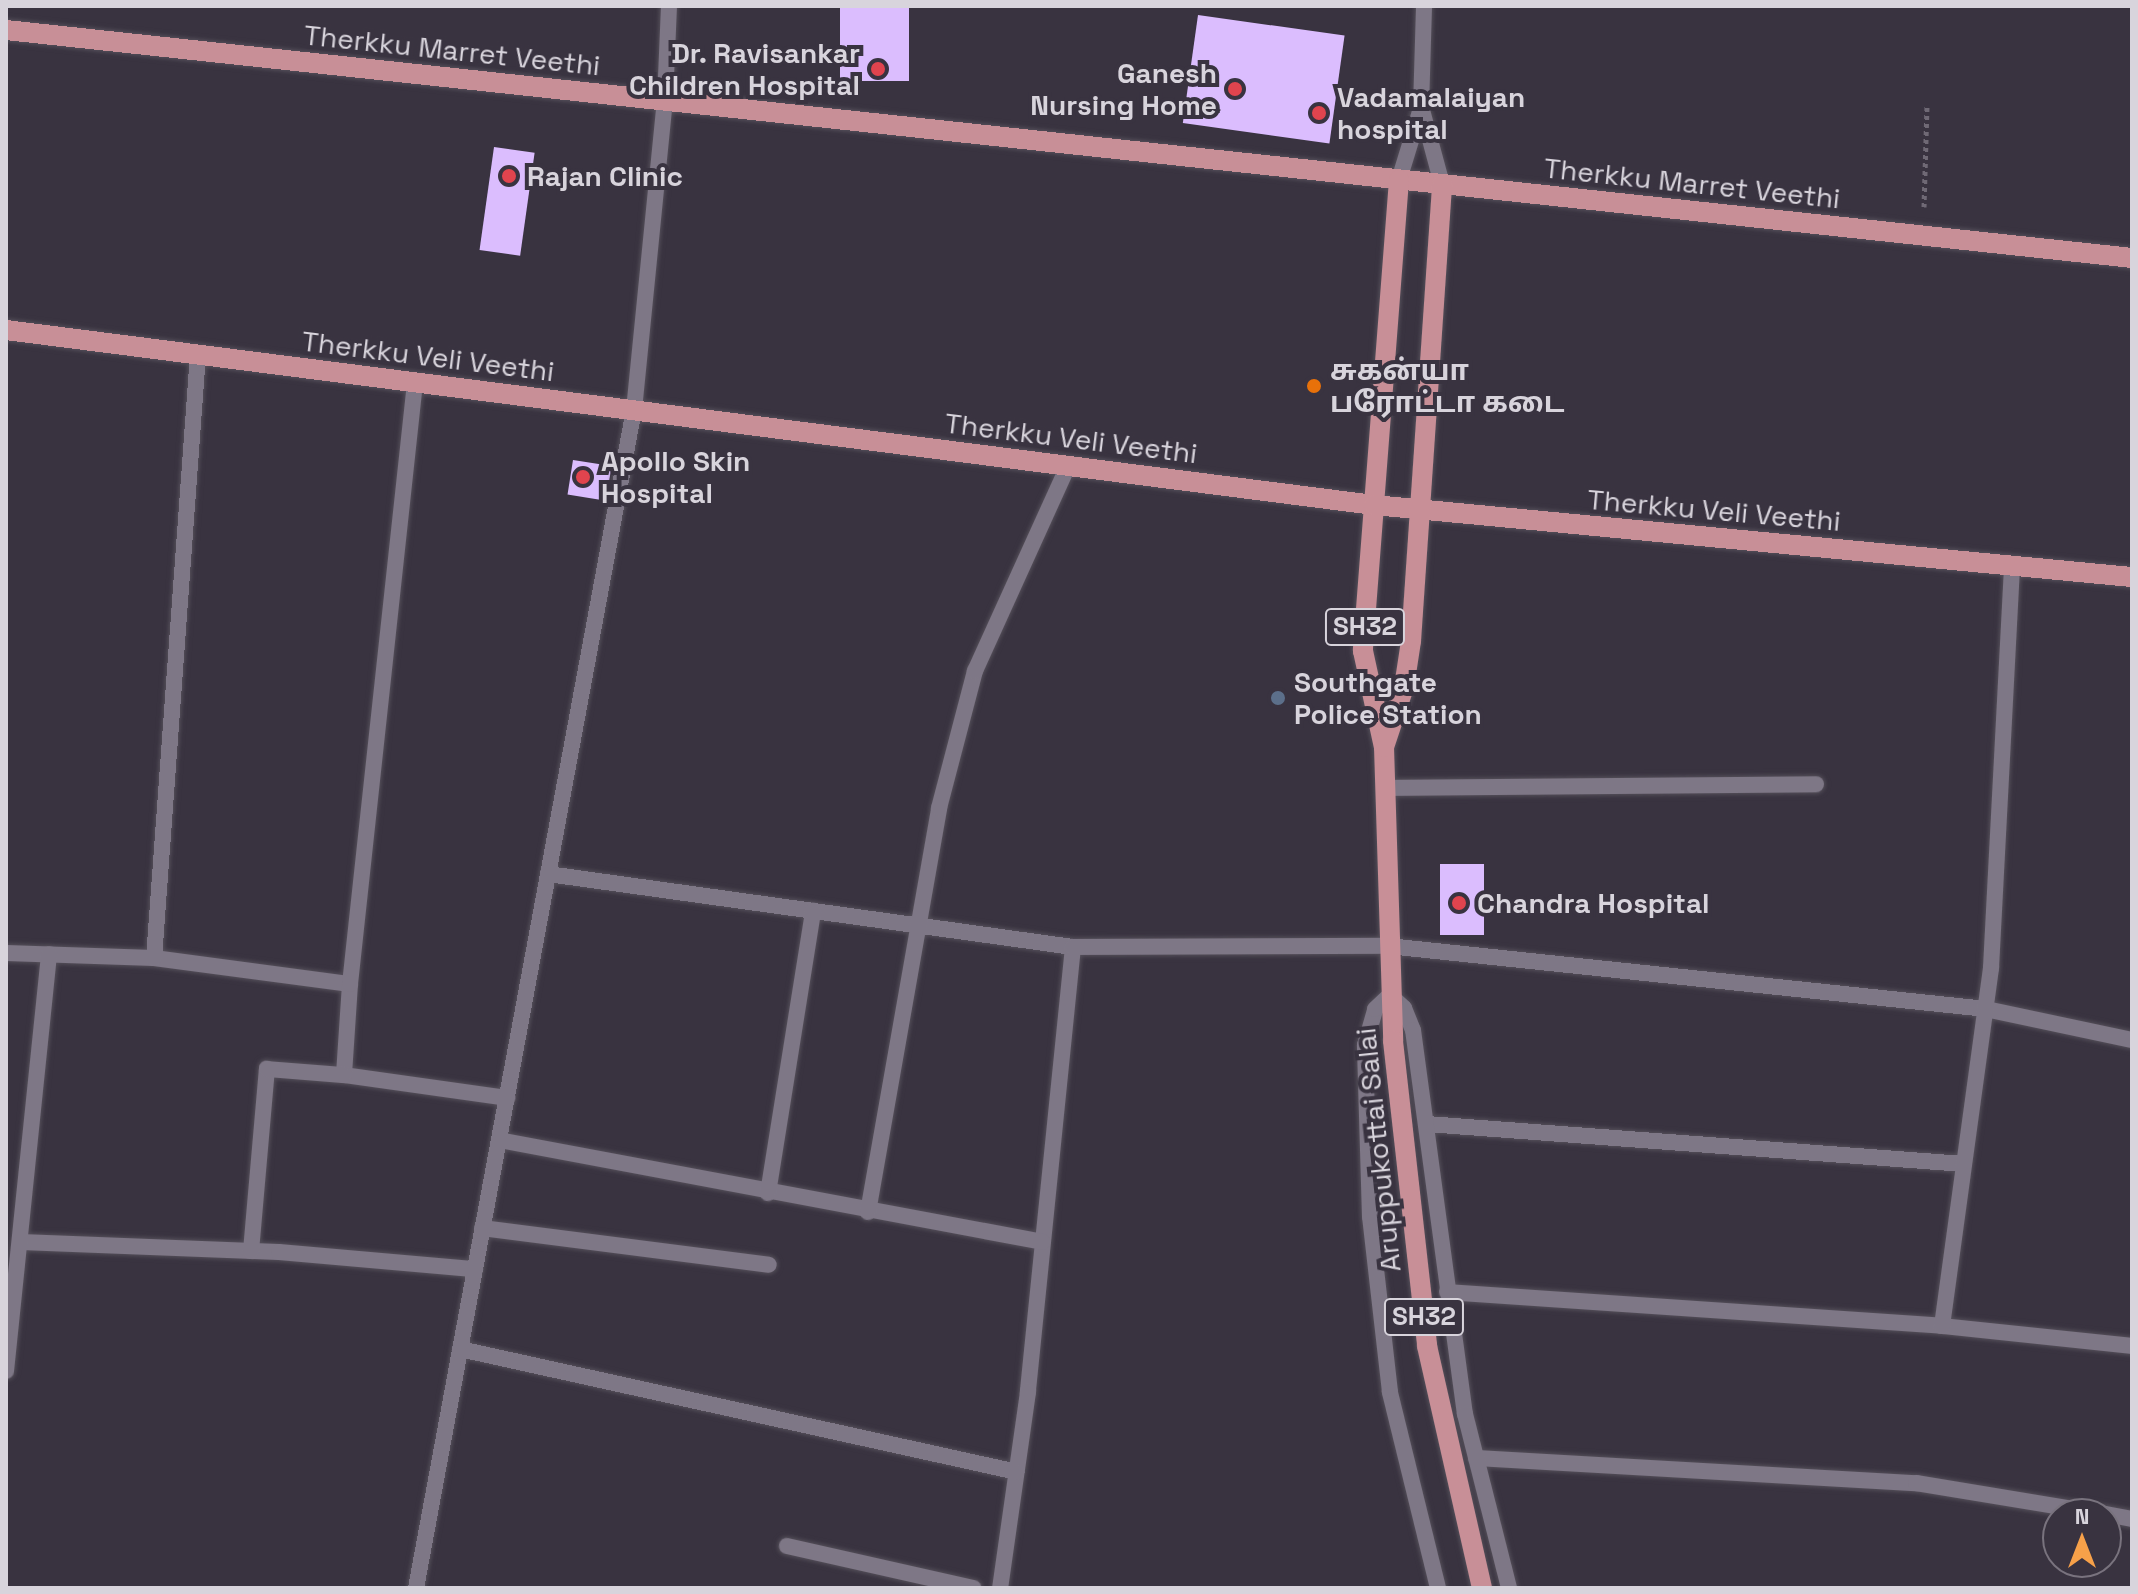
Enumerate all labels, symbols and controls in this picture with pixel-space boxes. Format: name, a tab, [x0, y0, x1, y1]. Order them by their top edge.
street label: Therkku Marret Veethi	[302, 18, 602, 82]
place label: Dr. Ravisankar Children Hospital	[629, 36, 860, 102]
place label: Ganesh Nursing Home	[1030, 56, 1217, 122]
marker: Dr. Ravisankar Children Hospital	[867, 58, 889, 80]
marker: Ganesh Nursing Home	[1224, 78, 1246, 100]
place label: Vadamalaiyan hospital	[1337, 80, 1525, 146]
marker: Vadamalaiyan hospital	[1308, 102, 1330, 124]
street label: Therkku Marret Veethi	[1542, 151, 1842, 215]
place label: Rajan Clinic	[527, 159, 683, 193]
marker: Rajan Clinic	[498, 165, 520, 187]
street label: Therkku Veli Veethi	[299, 324, 557, 388]
place label: சுகன்யா பரோட்டா கடை	[1330, 353, 1565, 419]
marker: சுகன்யா பரோட்டா கடை	[1305, 377, 1323, 395]
street label: Therkku Veli Veethi	[942, 406, 1200, 470]
place label: Apollo Skin Hospital	[601, 444, 750, 510]
marker: Apollo Skin Hospital	[572, 466, 594, 488]
street label: Therkku Veli Veethi	[1586, 482, 1842, 538]
road number: SH32	[1323, 605, 1407, 649]
place label: Southgate Police Station	[1294, 665, 1482, 731]
marker: Southgate Police Station	[1269, 689, 1287, 707]
place label: Chandra Hospital	[1477, 886, 1710, 920]
marker: Chandra Hospital	[1448, 892, 1470, 914]
street label: Aruppukottai Salai	[1348, 1026, 1408, 1274]
road number: SH32	[1382, 1295, 1466, 1339]
north arrow	[2042, 1498, 2122, 1578]
text: N	[2075, 1502, 2089, 1530]

